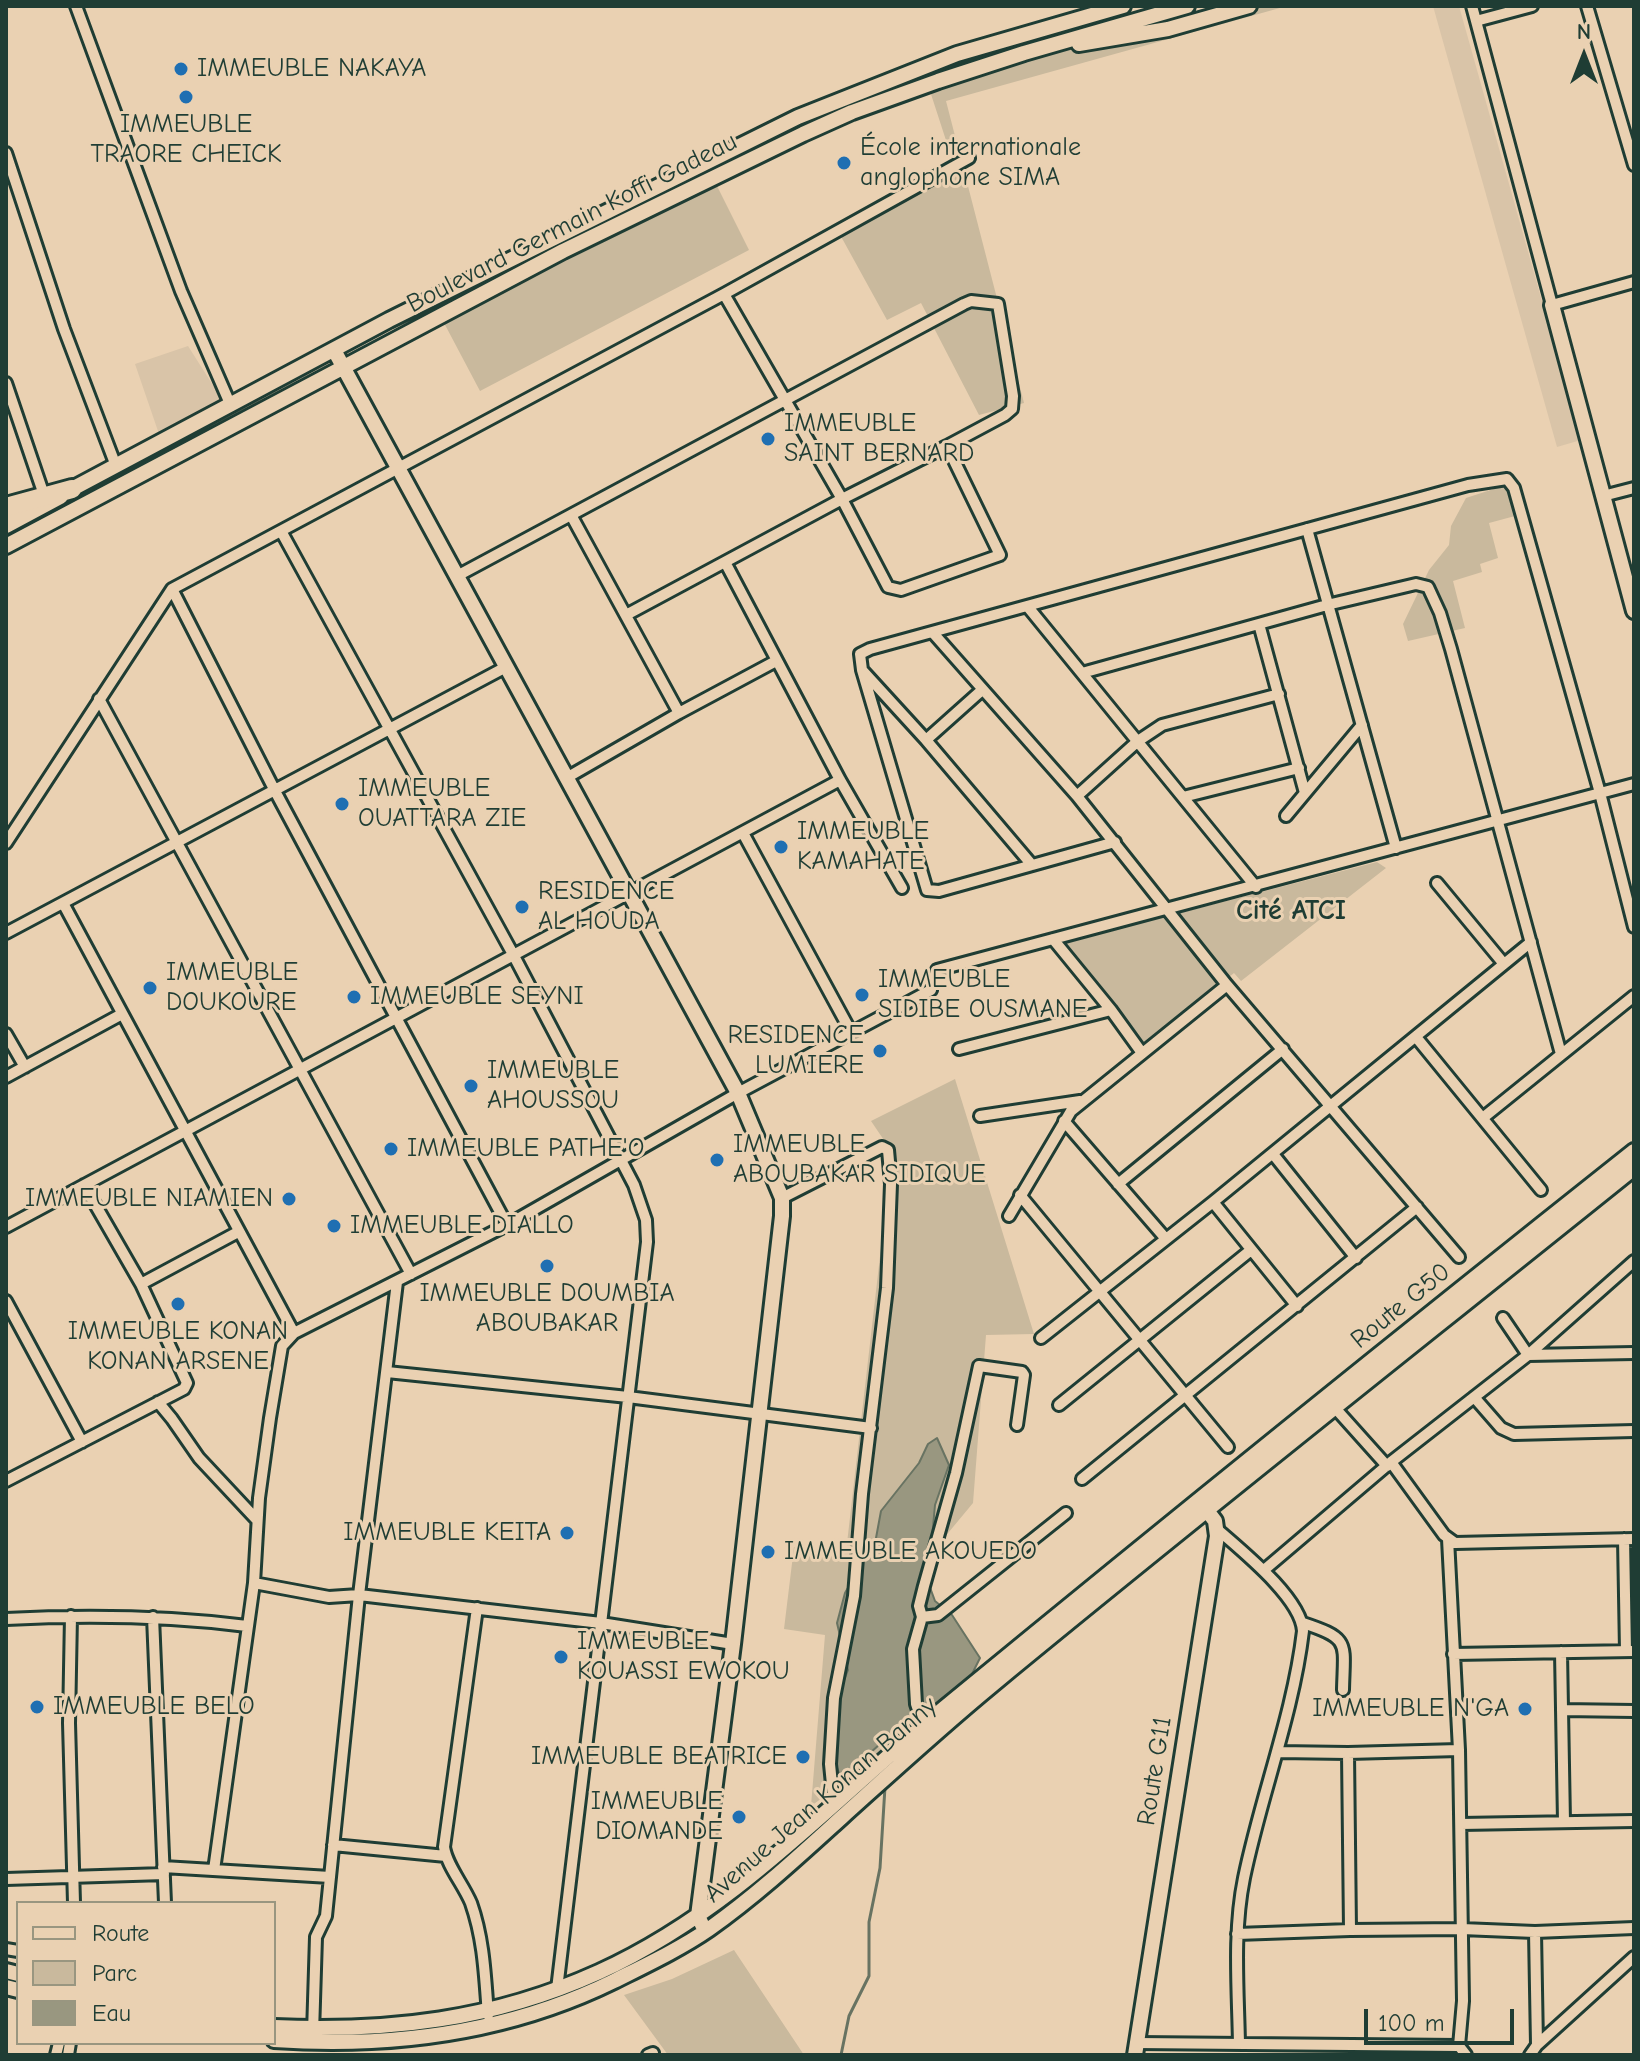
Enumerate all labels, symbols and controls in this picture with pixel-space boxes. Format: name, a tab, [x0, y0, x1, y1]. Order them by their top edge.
north arrow	[1544, 16, 1624, 96]
text: N	[1577, 19, 1591, 45]
place label: IMMEUBLE NAKAYA	[197, 53, 426, 85]
marker: IMMEUBLE NAKAYA	[172, 60, 190, 78]
marker: IMMEUBLE TRAORE CHEICK	[177, 88, 195, 106]
place label: IMMEUBLE TRAORE CHEICK	[90, 109, 282, 170]
street label: Boulevard Germain Koffi Gadeau	[402, 126, 742, 320]
place label: École internationale anglophone SIMA	[860, 132, 1081, 194]
marker: École internationale anglophone SIMA	[835, 154, 853, 172]
place label: IMMEUBLE SAINT BERNARD	[784, 408, 974, 470]
marker: IMMEUBLE SAINT BERNARD	[759, 430, 777, 448]
place label: IMMEUBLE OUATTARA ZIE	[358, 773, 526, 834]
marker: IMMEUBLE OUATTARA ZIE	[333, 795, 351, 813]
place label: IMMEUBLE KAMAHATE	[797, 816, 929, 878]
marker: IMMEUBLE KAMAHATE	[772, 838, 790, 856]
place label: RESIDENCE AL HOUDA	[538, 876, 674, 938]
district label: Cité ATCI	[1236, 894, 1346, 928]
marker: RESIDENCE AL HOUDA	[513, 898, 531, 916]
place label: IMMEUBLE DOUKOURE	[166, 957, 298, 1018]
place label: IMMEUBLE SIDIBE OUSMANE	[878, 964, 1088, 1026]
marker: IMMEUBLE DOUKOURE	[141, 979, 159, 997]
place label: IMMEUBLE SEYNI	[370, 981, 584, 1013]
marker: IMMEUBLE SIDIBE OUSMANE	[853, 986, 871, 1004]
marker: IMMEUBLE SEYNI	[345, 988, 363, 1006]
place label: RESIDENCE LUMIERE	[728, 1020, 864, 1082]
marker: RESIDENCE LUMIERE	[871, 1042, 889, 1060]
place label: IMMEUBLE AHOUSSOU	[487, 1055, 619, 1116]
marker: IMMEUBLE AHOUSSOU	[462, 1077, 480, 1095]
place label: IMMEUBLE ABOUBAKAR SIDIQUE	[733, 1129, 986, 1190]
place label: IMMEUBLE PATHE'O	[407, 1133, 644, 1165]
marker: IMMEUBLE PATHE'O	[382, 1140, 400, 1158]
marker: IMMEUBLE ABOUBAKAR SIDIQUE	[708, 1151, 726, 1169]
place label: IMMEUBLE NIAMIEN	[25, 1183, 273, 1215]
marker: IMMEUBLE NIAMIEN	[280, 1190, 298, 1208]
place label: IMMEUBLE DIALLO	[350, 1210, 574, 1242]
marker: IMMEUBLE DIALLO	[325, 1217, 343, 1235]
street label: Route G50	[1345, 1256, 1457, 1356]
marker: IMMEUBLE DOUMBIA ABOUBAKAR	[538, 1257, 556, 1275]
place label: IMMEUBLE DOUMBIA ABOUBAKAR	[419, 1278, 675, 1340]
marker: IMMEUBLE KONAN KONAN ARSENE	[169, 1295, 187, 1313]
place label: IMMEUBLE KONAN KONAN ARSENE	[68, 1316, 288, 1378]
place label: IMMEUBLE KEITA	[343, 1517, 551, 1549]
marker: IMMEUBLE KEITA	[558, 1524, 576, 1542]
place label: IMMEUBLE AKOUEDO	[784, 1536, 1037, 1568]
marker: IMMEUBLE AKOUEDO	[759, 1543, 777, 1561]
place label: IMMEUBLE KOUASSI EWOKOU	[577, 1626, 790, 1688]
marker: IMMEUBLE KOUASSI EWOKOU	[552, 1648, 570, 1666]
street label: Avenue Jean Konan Banny	[698, 1690, 944, 1910]
place label: IMMEUBLE BELO	[53, 1691, 255, 1723]
place label: IMMEUBLE N'GA	[1312, 1693, 1509, 1725]
marker: IMMEUBLE BELO	[28, 1698, 46, 1716]
marker: IMMEUBLE N'GA	[1516, 1700, 1534, 1718]
street label: Route G11	[1131, 1714, 1179, 1828]
place label: IMMEUBLE BEATRICE	[531, 1741, 787, 1773]
marker: IMMEUBLE BEATRICE	[794, 1748, 812, 1766]
place label: IMMEUBLE DIOMANDE	[591, 1786, 723, 1848]
marker: IMMEUBLE DIOMANDE	[730, 1808, 748, 1826]
legend	[16, 1901, 276, 2045]
text: Route	[92, 1919, 149, 1947]
text: Parc	[92, 1959, 137, 1987]
scale bar	[1368, 1993, 1518, 2043]
text: Eau	[92, 1999, 131, 2027]
text: 100 m	[1378, 2009, 1445, 2037]

